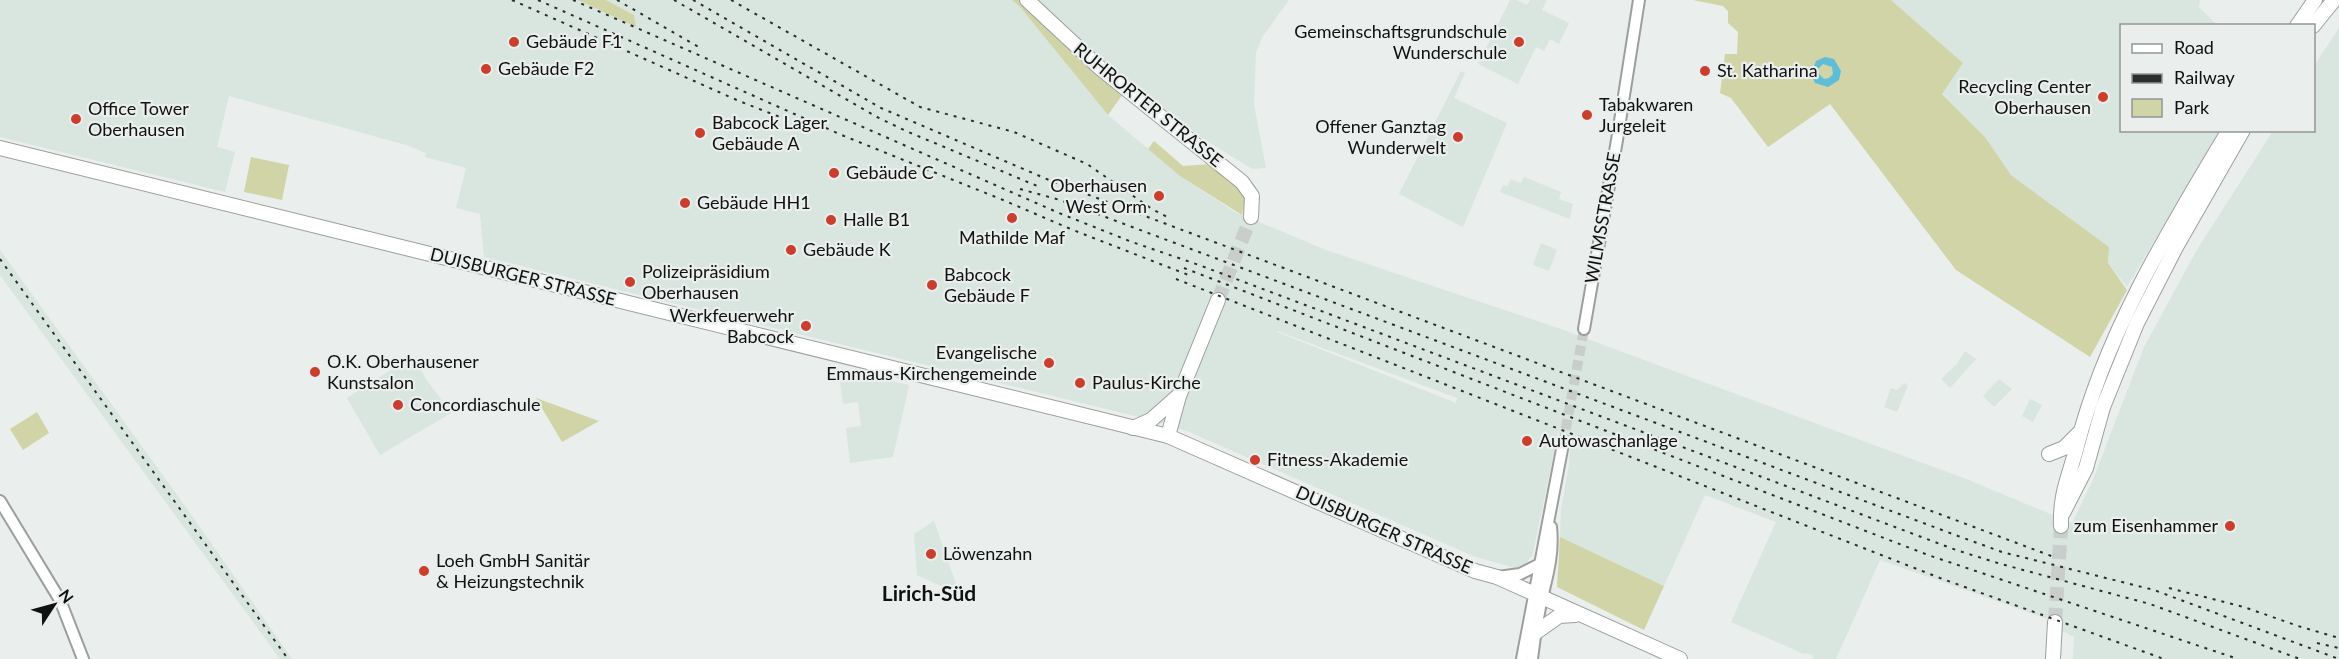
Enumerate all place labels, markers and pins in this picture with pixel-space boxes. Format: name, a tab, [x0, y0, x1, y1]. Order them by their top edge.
place label: Gemeinschaftsgrundschule Wunderschule	[1294, 20, 1507, 63]
place label: Gebäude F1	[526, 30, 622, 52]
marker: Gebäude F1	[507, 35, 521, 49]
marker: Gemeinschaftsgrundschule Wunderschule	[1512, 35, 1526, 49]
place label: Gebäude F2	[498, 57, 594, 79]
place label: St. Katharina	[1717, 59, 1818, 81]
marker: Gebäude F2	[479, 62, 493, 76]
marker: St. Katharina	[1698, 64, 1712, 78]
place label: Recycling Center Oberhausen	[1958, 75, 2091, 118]
marker: Recycling Center Oberhausen	[2096, 90, 2110, 104]
place label: Tabakwaren Jurgeleit	[1599, 93, 1693, 136]
place label: Office Tower Oberhausen	[88, 97, 189, 140]
marker: Tabakwaren Jurgeleit	[1580, 108, 1594, 122]
place label: Babcock Lager Gebäude A	[712, 111, 827, 154]
marker: Office Tower Oberhausen	[69, 112, 83, 126]
place label: Offener Ganztag Wunderwelt	[1315, 115, 1447, 158]
marker: Babcock Lager Gebäude A	[693, 126, 707, 140]
marker: Offener Ganztag Wunderwelt	[1451, 130, 1465, 144]
place label: Gebäude C	[846, 161, 934, 183]
marker: Gebäude C	[827, 166, 841, 180]
place label: Oberhausen West Orm	[1050, 174, 1147, 217]
marker: Oberhausen West Orm	[1152, 189, 1166, 203]
place label: Gebäude HH1	[697, 191, 811, 213]
marker: Gebäude HH1	[678, 196, 692, 210]
place label: Halle B1	[843, 208, 910, 230]
marker: Mathilde Maf	[1005, 211, 1019, 225]
marker: Halle B1	[824, 213, 838, 227]
place label: Mathilde Maf	[959, 226, 1066, 248]
place label: Gebäude K	[803, 238, 891, 260]
marker: Gebäude K	[784, 243, 798, 257]
place label: Polizeipräsidium Oberhausen	[642, 260, 770, 303]
place label: Babcock Gebäude F	[944, 263, 1030, 306]
marker: Polizeipräsidium Oberhausen	[623, 275, 637, 289]
marker: Babcock Gebäude F	[925, 278, 939, 292]
place label: Werkfeuerwehr Babcock	[669, 304, 795, 347]
marker: Werkfeuerwehr Babcock	[799, 319, 813, 333]
place label: Evangelische Emmaus-Kirchengemeinde	[826, 341, 1037, 384]
place label: O.K. Oberhausener Kunstsalon	[327, 350, 479, 393]
marker: Evangelische Emmaus-Kirchengemeinde	[1042, 356, 1056, 370]
marker: O.K. Oberhausener Kunstsalon	[308, 365, 322, 379]
place label: Paulus-Kirche	[1092, 371, 1201, 393]
marker: Paulus-Kirche	[1073, 376, 1087, 390]
place label: Concordiaschule	[410, 393, 541, 415]
marker: Concordiaschule	[391, 398, 405, 412]
place label: Autowaschanlage	[1539, 429, 1678, 451]
marker: Autowaschanlage	[1520, 434, 1534, 448]
place label: Fitness-Akademie	[1267, 448, 1408, 470]
marker: Fitness-Akademie	[1248, 453, 1262, 467]
place label: zum Eisenhammer	[2074, 514, 2218, 536]
marker: zum Eisenhammer	[2223, 519, 2237, 533]
place label: Löwenzahn	[943, 542, 1032, 564]
marker: Löwenzahn	[924, 547, 938, 561]
place label: Loeh GmbH Sanitär & Heizungstechnik	[436, 549, 590, 592]
marker: Loeh GmbH Sanitär & Heizungstechnik	[417, 564, 431, 578]

